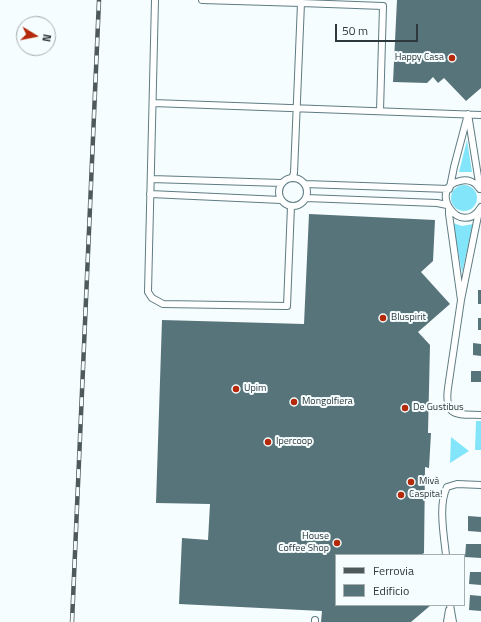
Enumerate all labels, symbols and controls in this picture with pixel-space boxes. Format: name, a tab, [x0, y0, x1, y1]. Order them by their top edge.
north arrow	[16, 16, 56, 56]
scale bar	[337, 16, 420, 42]
text: 50 m	[342, 21, 368, 40]
text: N	[38, 33, 55, 43]
place label: Happy Casa	[395, 52, 444, 64]
marker: Happy Casa	[447, 53, 457, 63]
place label: Bluspirit	[391, 312, 426, 324]
marker: Bluspirit	[378, 313, 388, 323]
place label: Upim	[244, 383, 266, 395]
marker: Upim	[231, 384, 241, 394]
place label: Mongolfiera	[302, 396, 353, 408]
marker: Mongolfiera	[289, 397, 299, 407]
place label: De Gustibus	[413, 402, 464, 414]
marker: De Gustibus	[400, 403, 410, 413]
place label: Ipercoop	[276, 436, 312, 448]
marker: Ipercoop	[263, 437, 273, 447]
place label: Mivà	[419, 476, 439, 488]
marker: Mivà	[406, 477, 416, 487]
place label: Caspita!	[409, 489, 443, 501]
marker: Caspita!	[396, 490, 406, 500]
place label: House Coffee Shop	[278, 531, 329, 554]
marker: House Coffee Shop	[332, 538, 342, 548]
legend	[335, 554, 465, 606]
text: Ferrovia	[373, 561, 414, 580]
text: Edificio	[373, 581, 409, 600]

